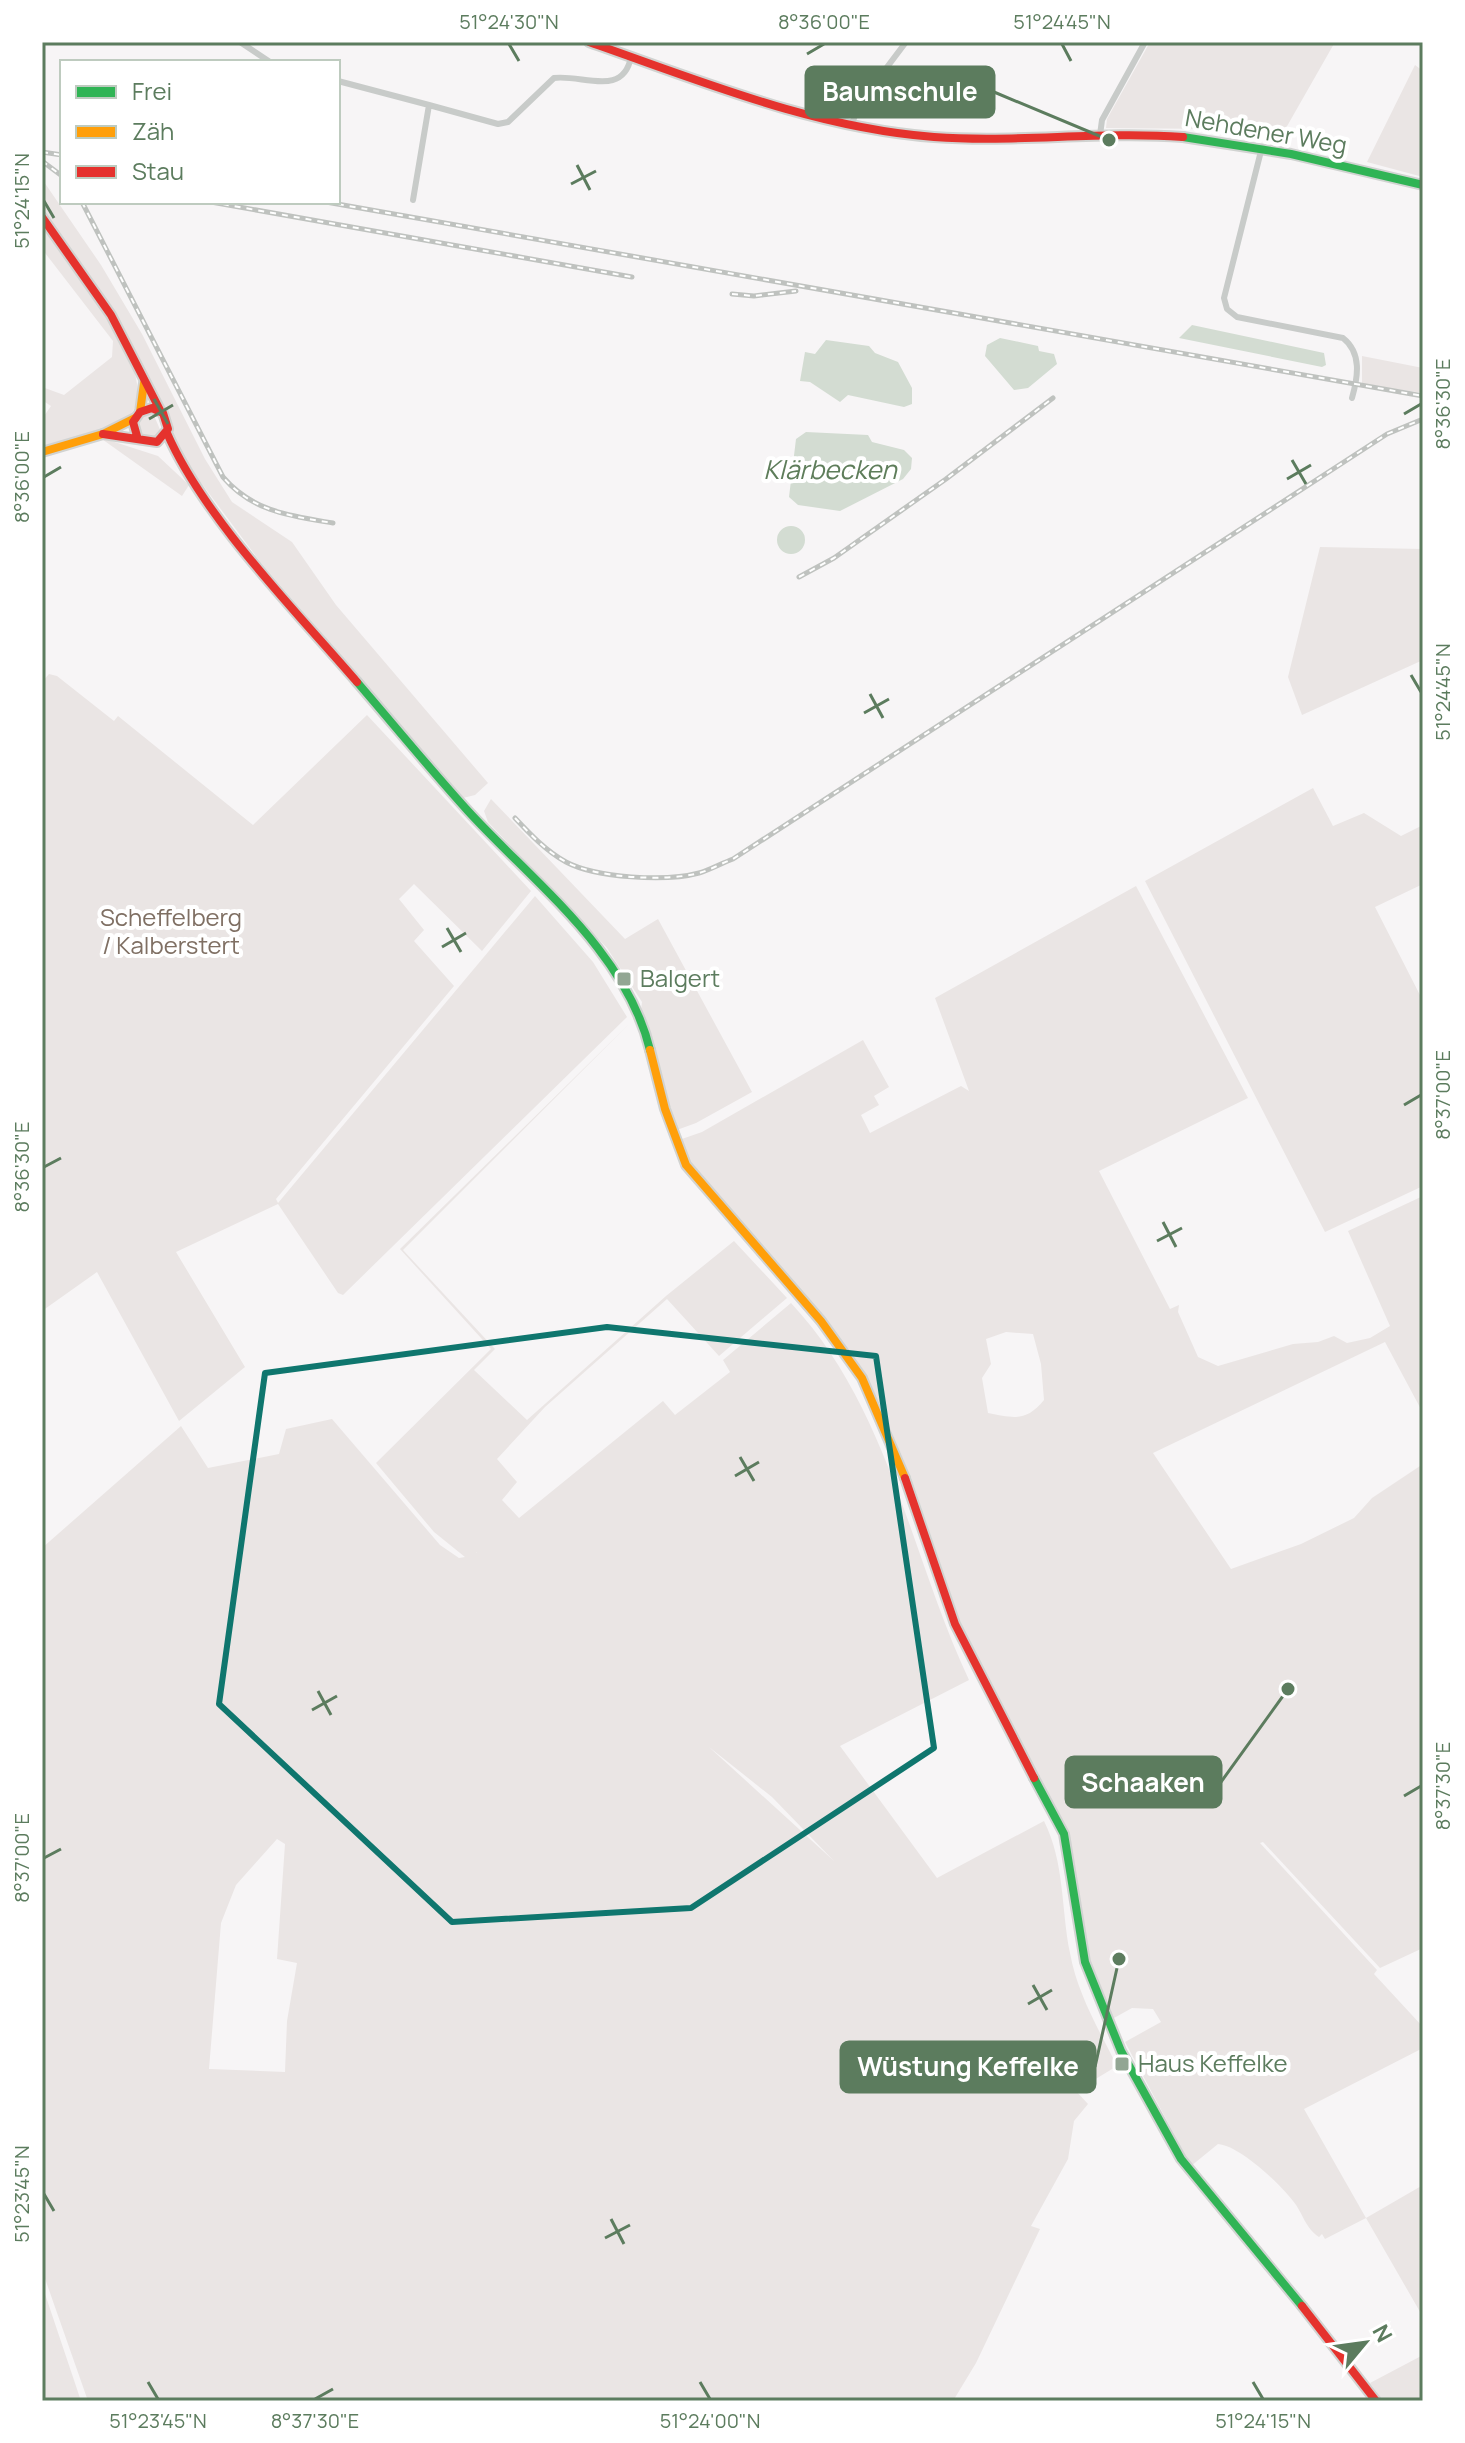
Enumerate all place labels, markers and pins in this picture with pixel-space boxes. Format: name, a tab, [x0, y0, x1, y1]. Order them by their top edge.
callout: Baumschule	[806, 67, 994, 117]
place label: Balgert	[640, 961, 720, 994]
marker: Balgert	[615, 970, 633, 988]
callout: Schaaken	[1066, 1757, 1221, 1807]
callout: Wüstung Keffelke	[841, 2042, 1095, 2092]
place label: Haus Keffelke	[1138, 2046, 1287, 2079]
marker: Haus Keffelke	[1113, 2055, 1131, 2073]

